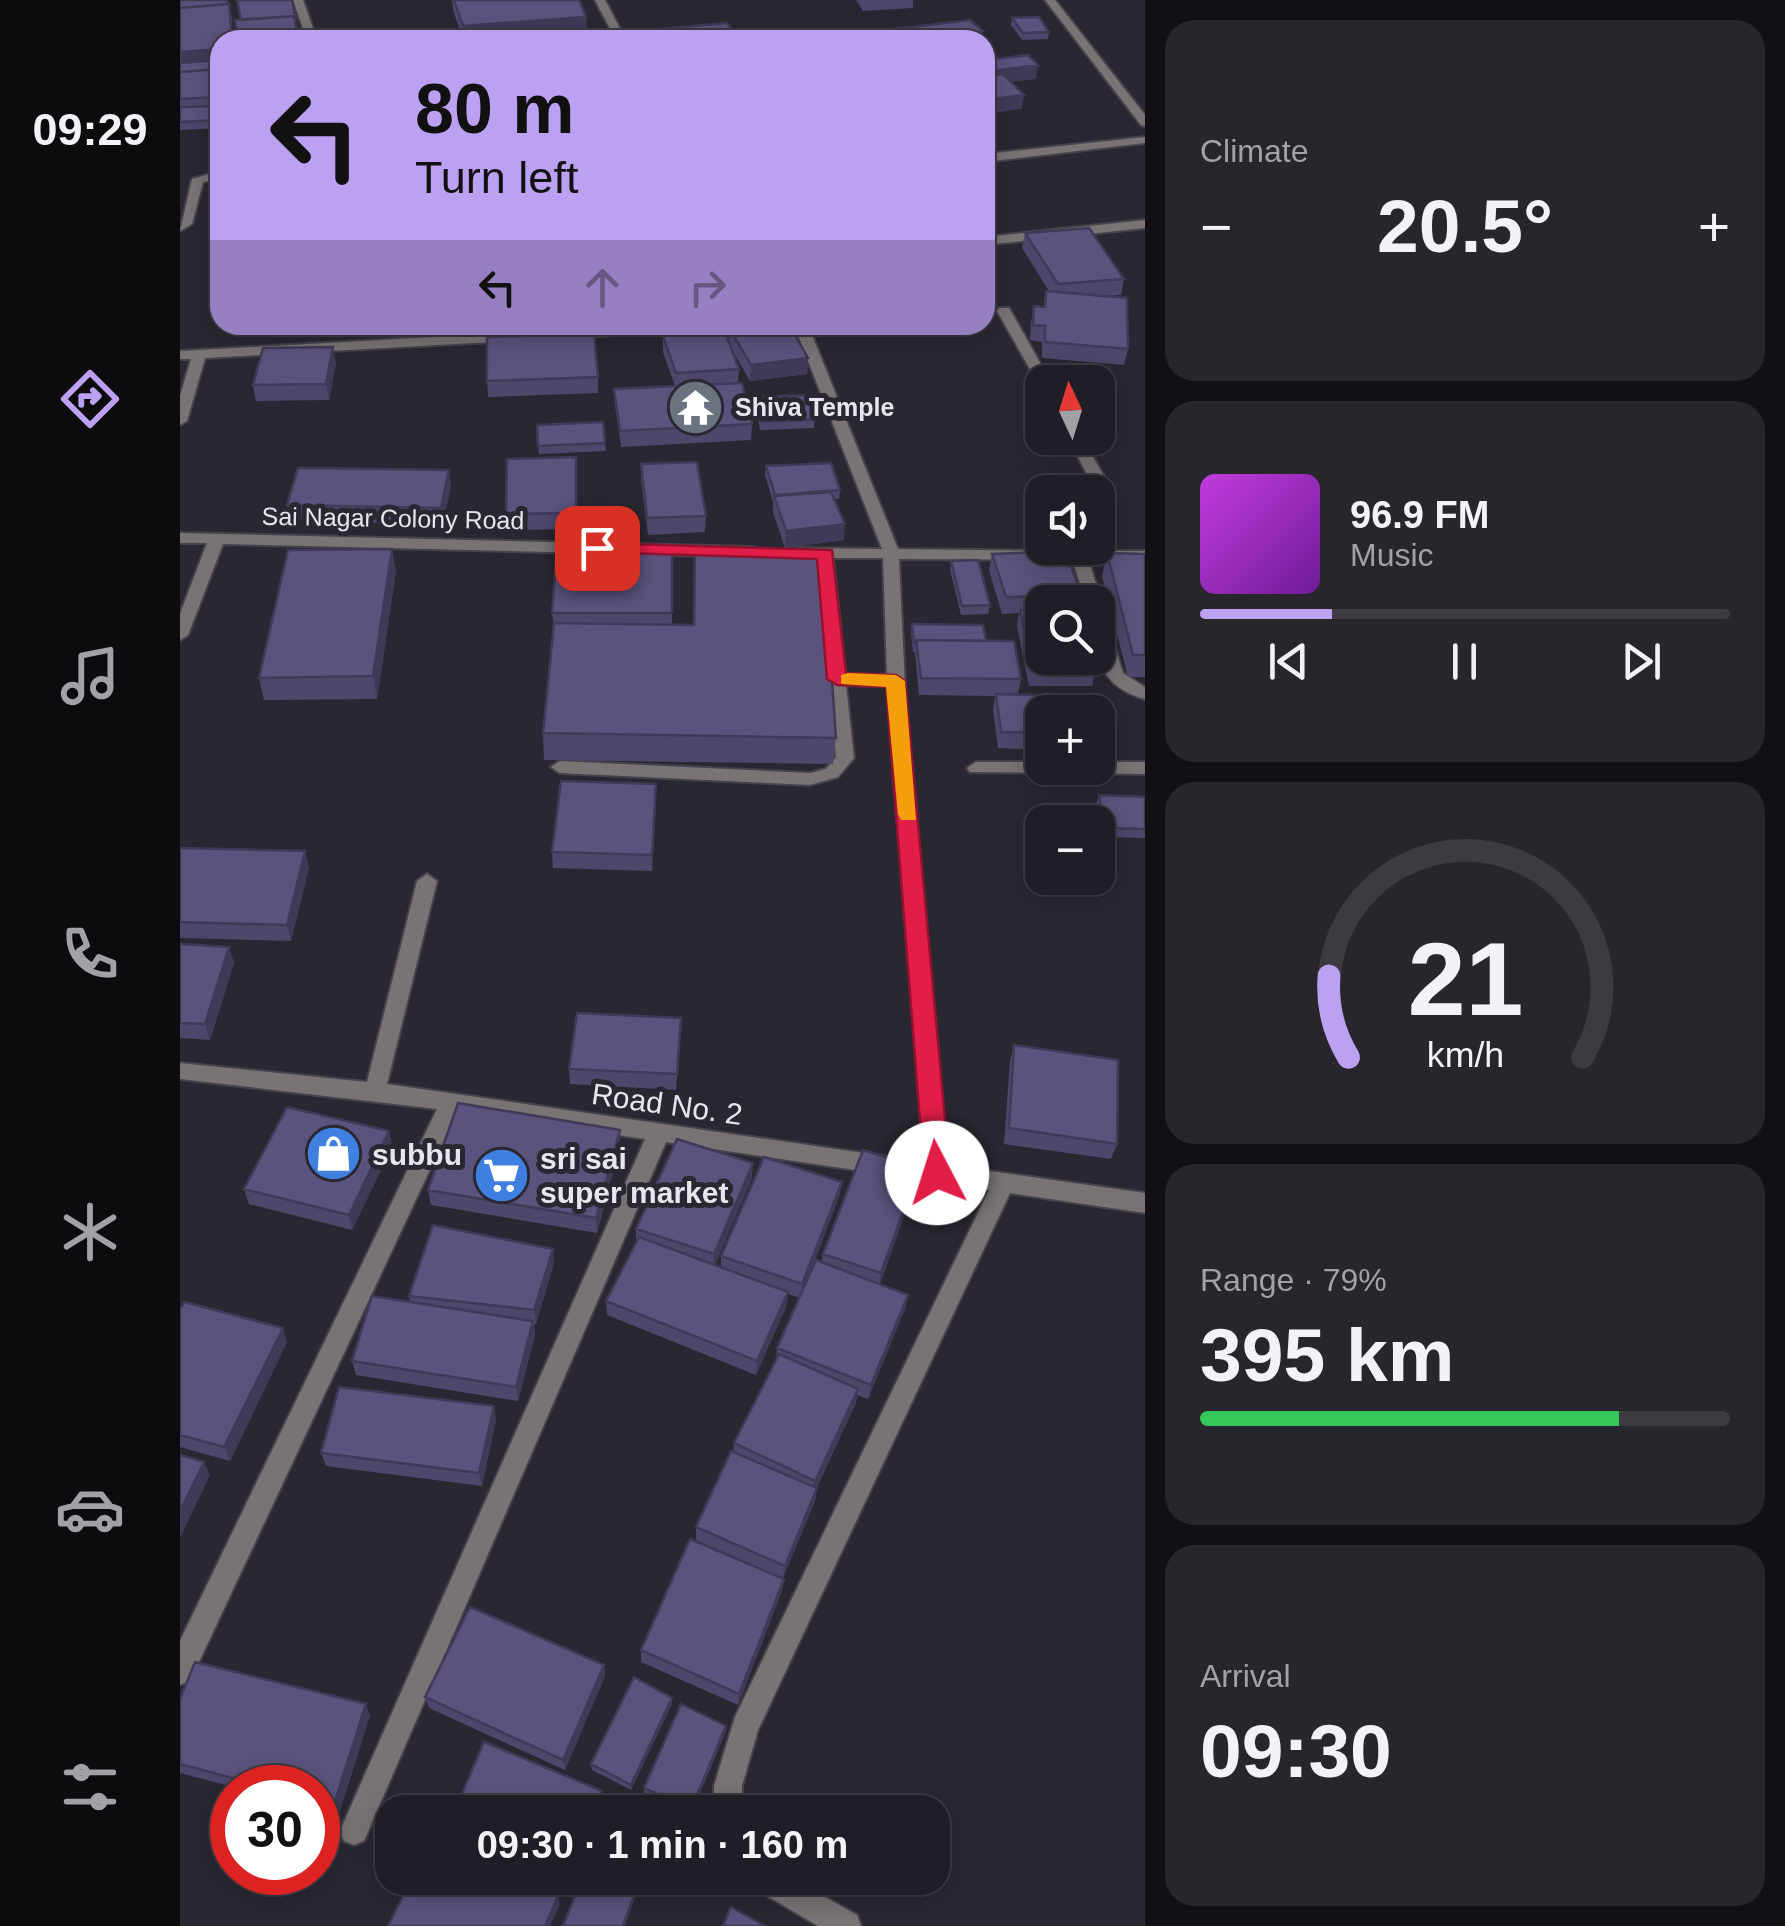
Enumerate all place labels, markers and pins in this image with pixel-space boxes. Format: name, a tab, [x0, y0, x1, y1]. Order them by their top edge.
temple icon: Shiva Temple	[666, 377, 726, 437]
place label: Shiva Temple	[735, 393, 894, 421]
pin	[555, 506, 640, 591]
shop icon: subbu	[303, 1124, 363, 1184]
place label: subbu	[372, 1138, 462, 1171]
place label: sri sai super market	[540, 1142, 728, 1209]
supermarket icon: sri sai super market	[471, 1145, 531, 1205]

